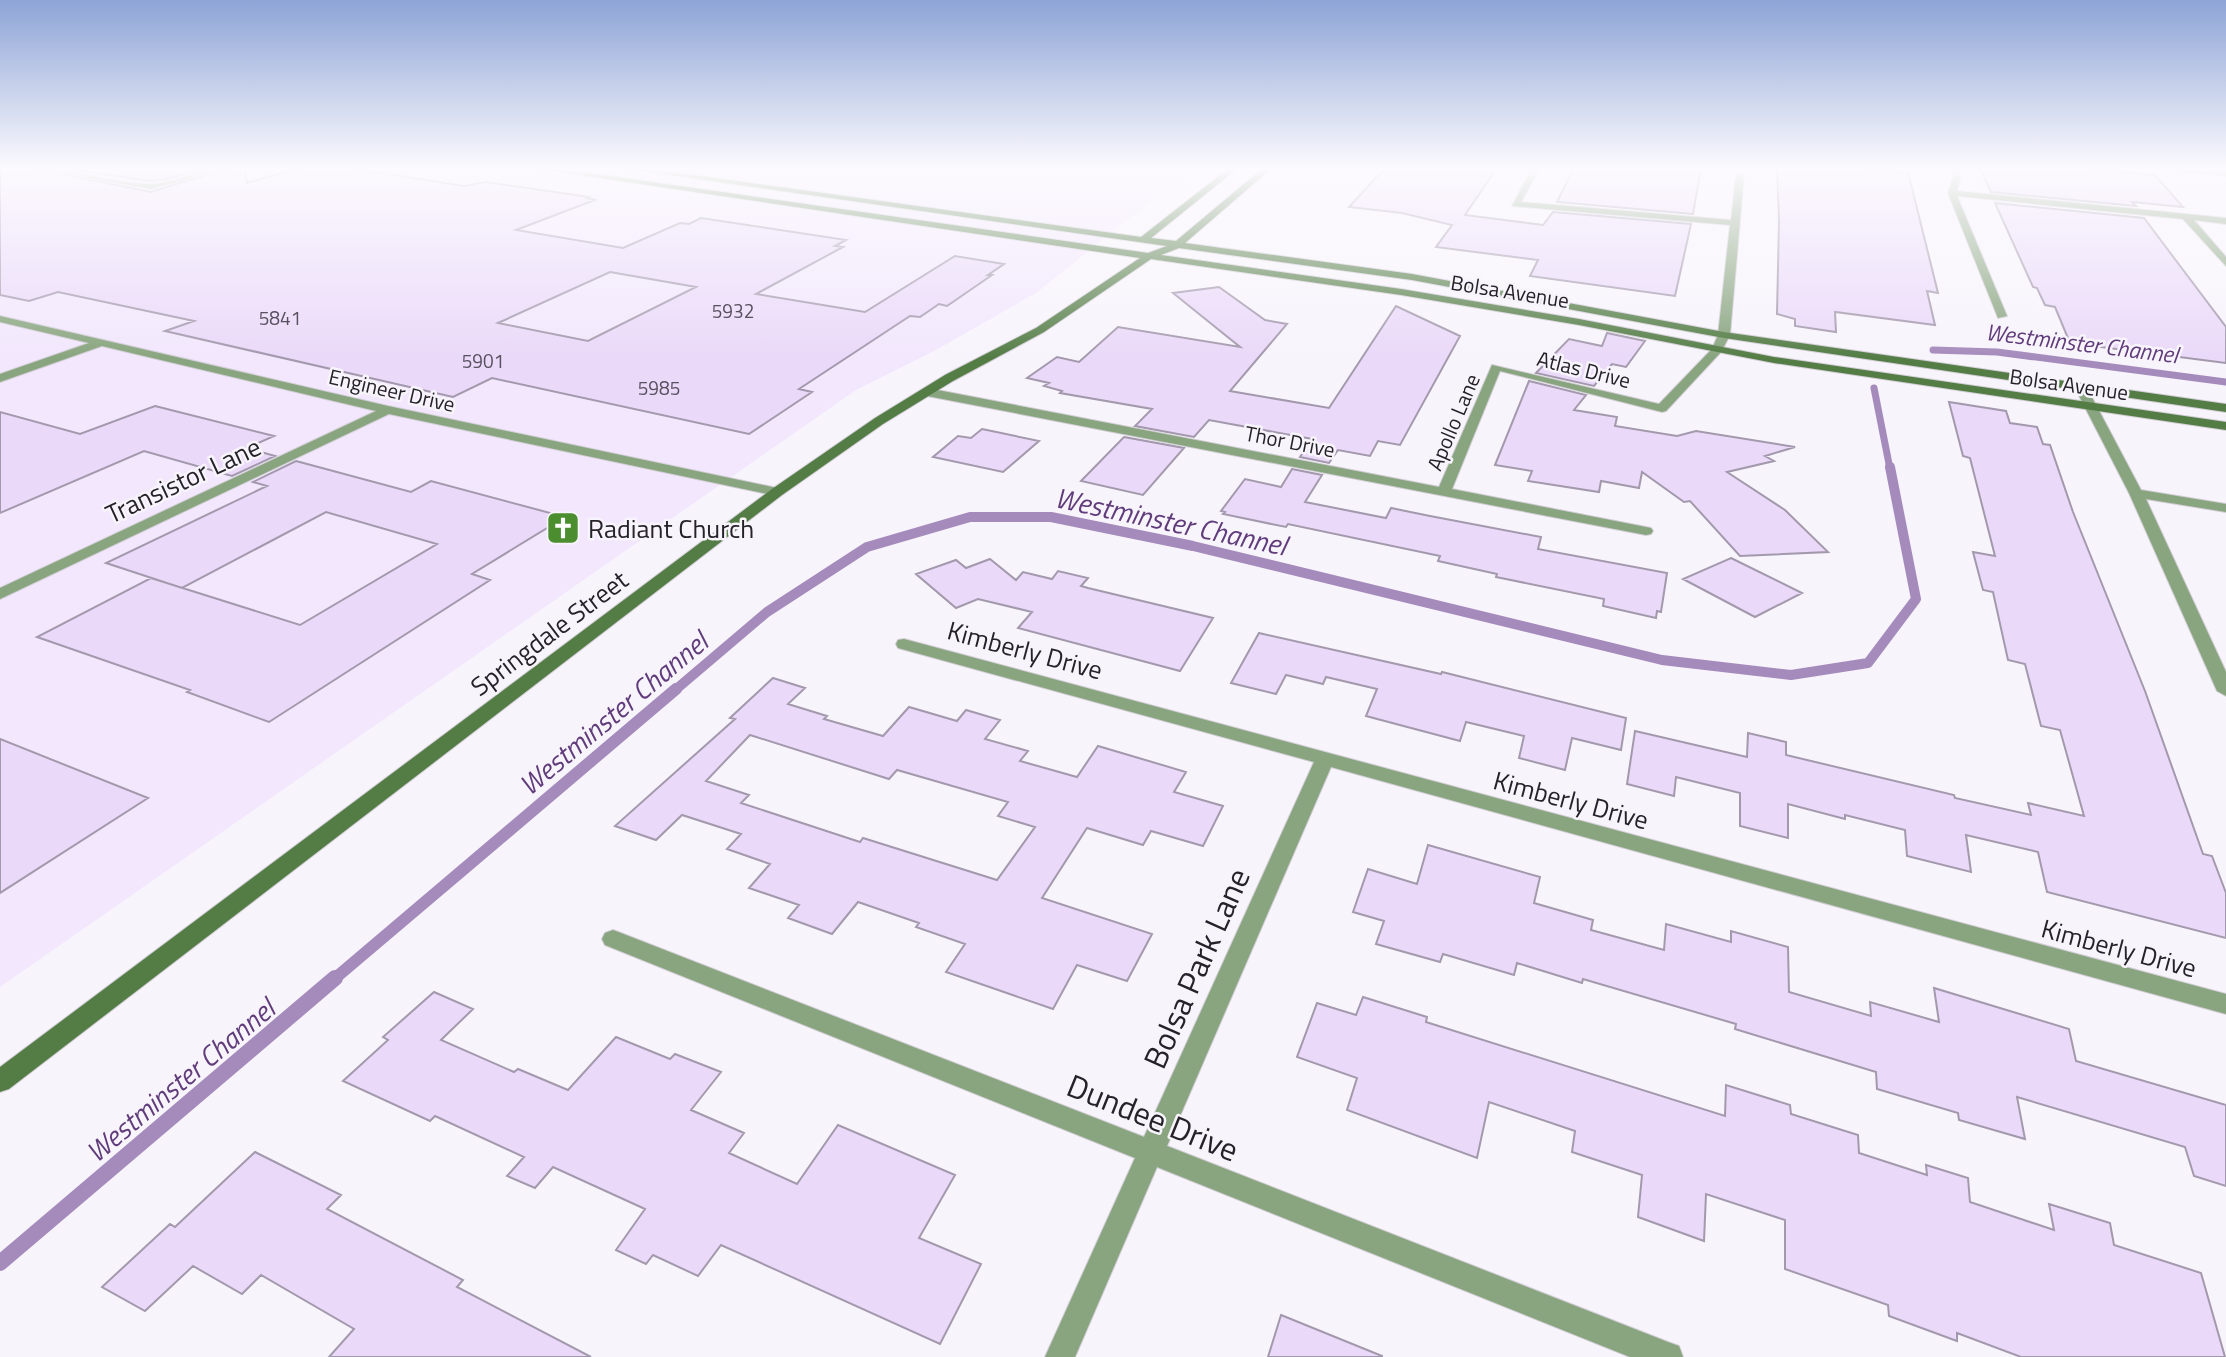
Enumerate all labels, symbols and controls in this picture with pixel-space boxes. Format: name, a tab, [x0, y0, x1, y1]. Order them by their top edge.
street label: Bolsa Avenue	[1448, 266, 1572, 316]
house number: 5932	[712, 296, 754, 325]
house number: 5841	[259, 303, 301, 332]
water label: Westminster Channel	[1984, 314, 2183, 373]
street label: Atlas Drive	[1534, 342, 1634, 396]
house number: 5901	[462, 346, 504, 375]
street label: Engineer Drive	[326, 360, 458, 420]
street label: Bolsa Avenue	[2008, 360, 2130, 408]
street label: Apollo Lane	[1418, 369, 1488, 475]
house number: 5985	[638, 373, 680, 402]
street label: Thor Drive	[1242, 417, 1338, 465]
street label: Transistor Lane	[99, 427, 267, 533]
water label: Westminster Channel	[1051, 475, 1294, 567]
church icon: Radiant Church	[544, 509, 582, 547]
place label: Radiant Church	[588, 509, 754, 548]
street label: Springdale Street	[462, 561, 636, 705]
street label: Kimberly Drive	[943, 611, 1107, 689]
water label: Westminster Channel	[509, 619, 719, 805]
street label: Kimberly Drive	[1489, 761, 1653, 839]
street label: Bolsa Park Lane	[1130, 860, 1262, 1076]
street label: Kimberly Drive	[2037, 909, 2201, 987]
water label: Westminster Channel	[76, 986, 286, 1172]
street label: Dundee Drive	[1060, 1061, 1246, 1173]

